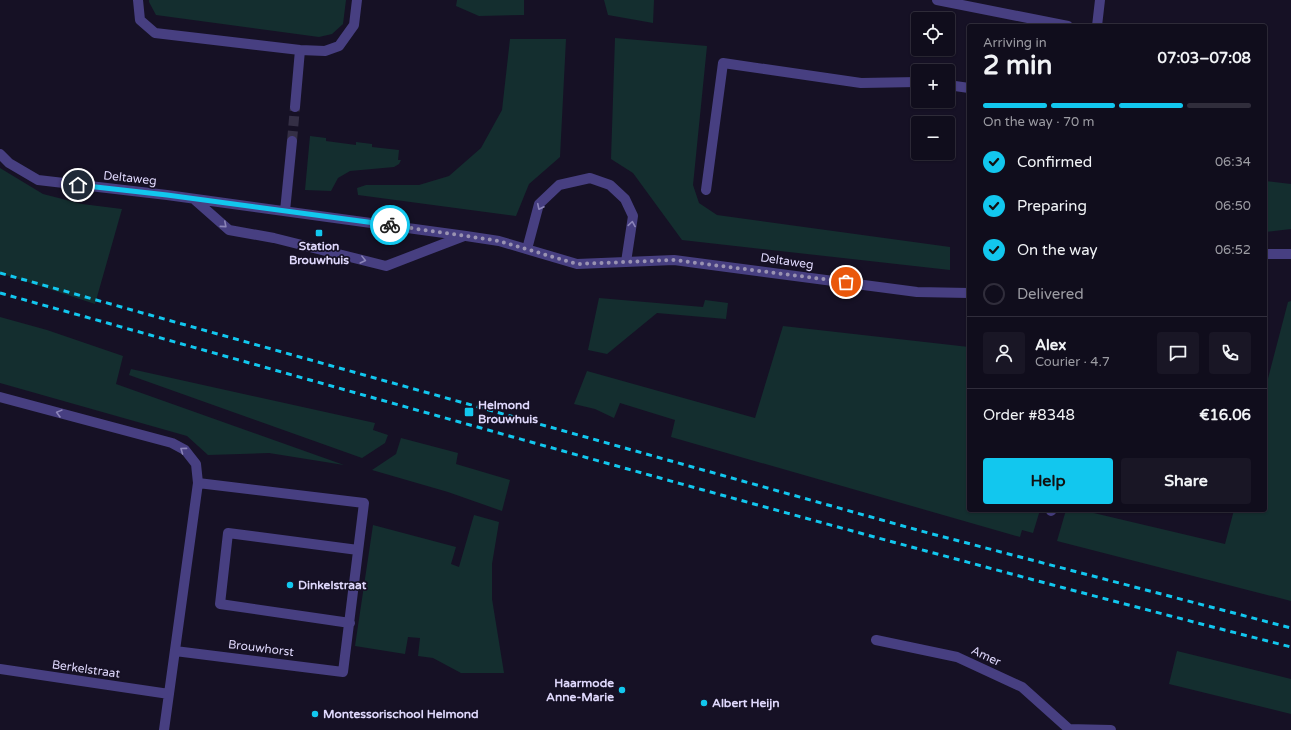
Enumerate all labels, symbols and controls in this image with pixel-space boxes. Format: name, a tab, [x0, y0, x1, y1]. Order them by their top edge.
map controls	[911, 12, 955, 160]
button: locate	[911, 12, 955, 56]
text: Arriving in	[983, 35, 1047, 51]
text: 07:03–07:08	[1158, 49, 1251, 67]
text: 2 min	[983, 50, 1052, 81]
button: +	[911, 64, 955, 108]
text: On the way · 70 m	[983, 114, 1095, 130]
button: −	[911, 116, 955, 160]
icon: check	[983, 151, 1005, 173]
text: Confirmed	[1017, 153, 1092, 171]
text: 06:34	[1215, 154, 1251, 170]
pin	[61, 168, 95, 202]
street label: Deltaweg	[103, 168, 157, 188]
icon: home	[67, 174, 89, 196]
icon: check	[983, 195, 1005, 217]
text: Preparing	[1017, 197, 1087, 215]
text: 06:50	[1215, 198, 1251, 214]
one-way arrow	[537, 203, 545, 210]
courier	[370, 205, 410, 245]
icon: bike	[379, 214, 401, 236]
one-way arrow	[219, 221, 227, 228]
one-way arrow	[627, 221, 636, 227]
marker: Station Brouwhuis	[314, 228, 324, 238]
place label: Station Brouwhuis	[289, 239, 349, 267]
icon: check	[983, 239, 1005, 261]
text: On the way	[1017, 241, 1097, 259]
text: 06:52	[1215, 242, 1251, 258]
street label: Deltaweg	[759, 250, 815, 272]
one-way arrow	[360, 256, 366, 264]
pin	[829, 265, 863, 299]
icon: bag	[835, 271, 857, 293]
text: Delivered	[1017, 285, 1084, 303]
button: person	[983, 332, 1025, 374]
button: chat	[1157, 332, 1199, 374]
button: phone	[1209, 332, 1251, 374]
text: Alex	[1035, 336, 1066, 354]
text: Courier · 4.7	[1035, 354, 1110, 370]
place label: Helmond Brouwhuis	[478, 398, 538, 426]
marker: Helmond Brouwhuis	[463, 406, 475, 418]
text: Order #8348	[983, 406, 1075, 424]
text: €16.06	[1199, 406, 1251, 424]
one-way arrow	[56, 409, 62, 417]
one-way arrow	[180, 448, 187, 455]
button: Help	[983, 458, 1113, 504]
button: Share	[1121, 458, 1251, 504]
place label: Dinkelstraat	[298, 578, 367, 592]
marker: Dinkelstraat	[285, 580, 295, 590]
street label: Brouwhorst	[227, 637, 295, 659]
street label: Amer	[969, 643, 1003, 669]
street label: Berkelstraat	[51, 657, 121, 681]
place label: Haarmode Anne-Marie	[546, 676, 614, 704]
marker: Haarmode Anne-Marie	[617, 685, 627, 695]
place label: Albert Heijn	[712, 696, 780, 711]
marker: Albert Heijn	[699, 698, 709, 708]
place label: Montessorischool Helmond	[323, 707, 479, 721]
marker: Montessorischool Helmond	[310, 709, 320, 719]

